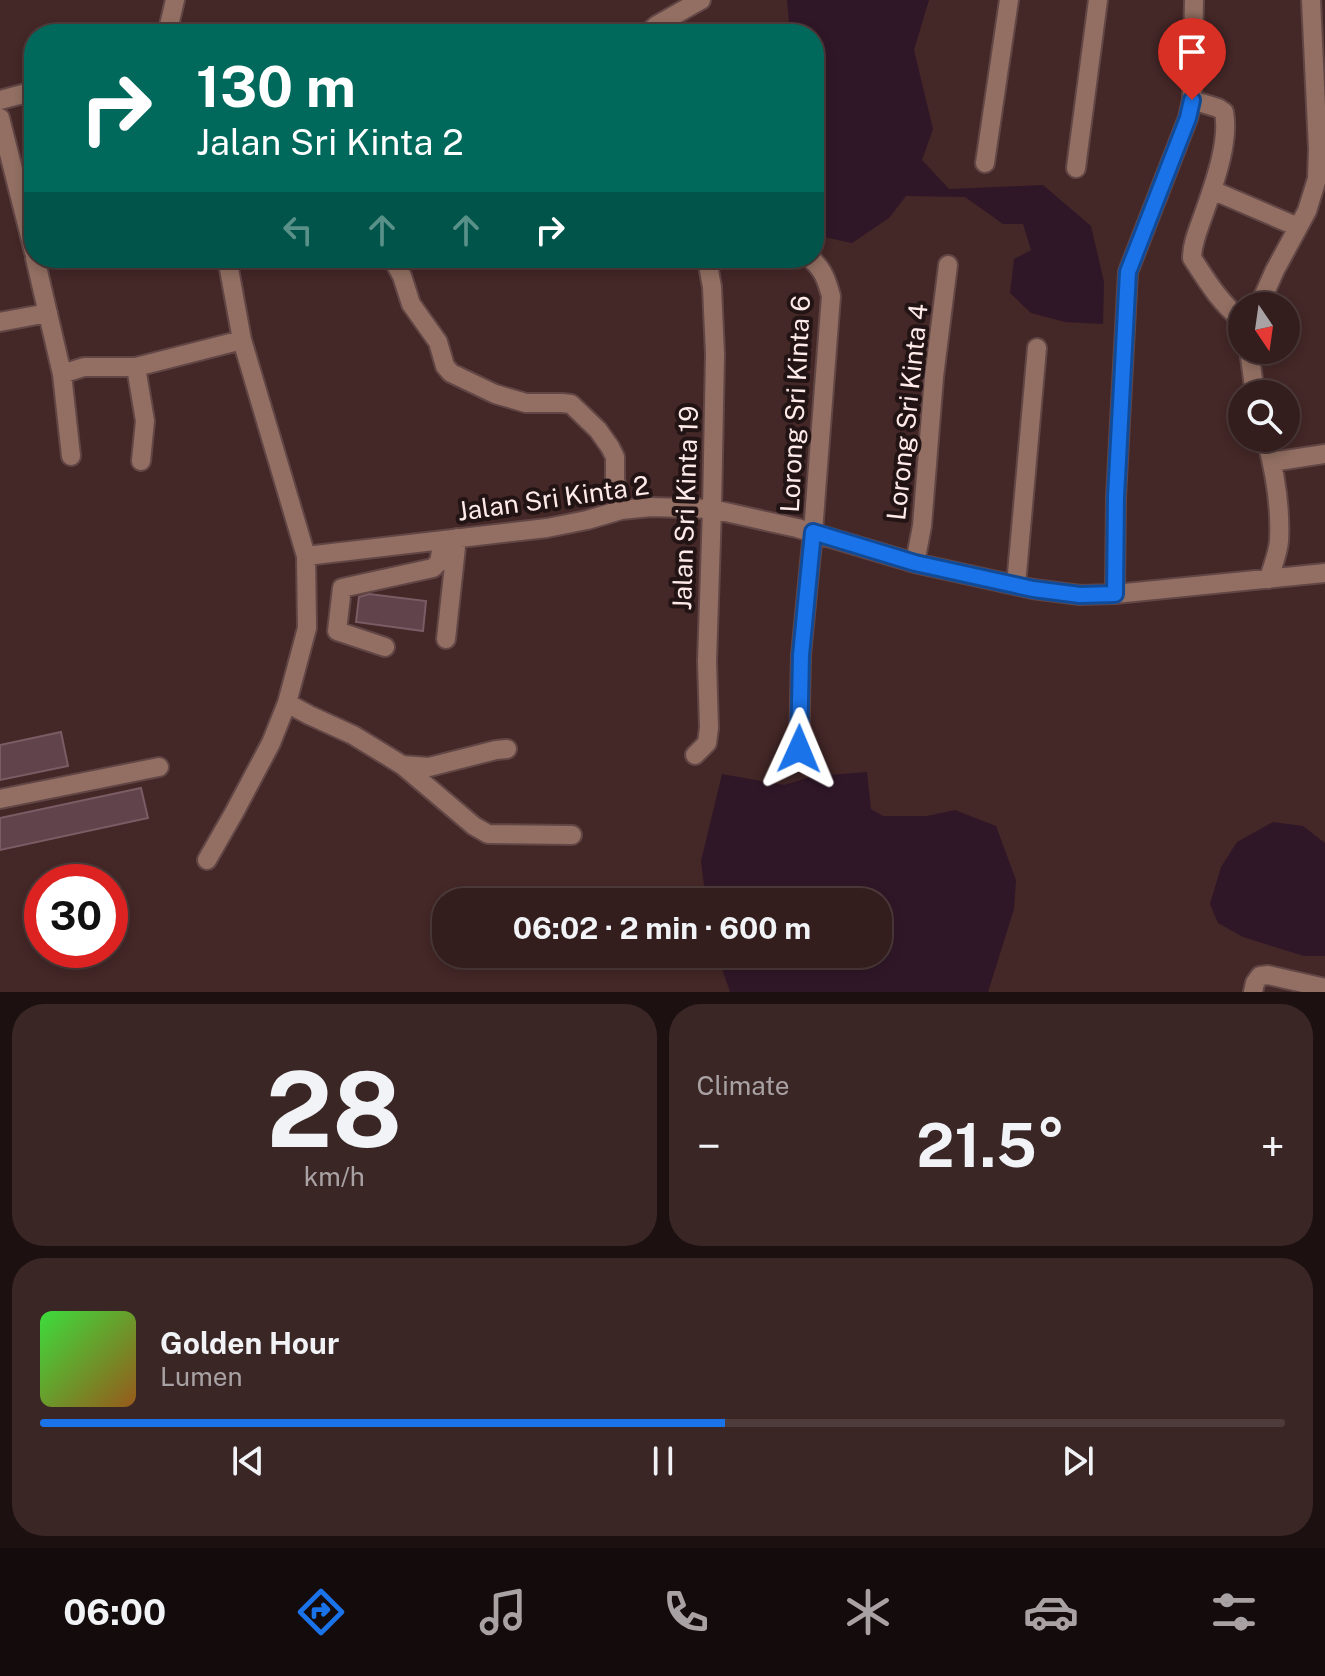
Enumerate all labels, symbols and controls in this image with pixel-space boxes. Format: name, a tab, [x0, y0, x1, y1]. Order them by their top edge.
pin	[1158, 18, 1226, 100]
icon: arrive	[1170, 30, 1214, 74]
text: 130 m	[196, 54, 356, 120]
icon: right	[64, 56, 168, 160]
text: Jalan Sri Kinta 2	[196, 121, 464, 163]
icon: left	[276, 208, 320, 252]
icon: ahead	[360, 208, 404, 252]
icon: ahead	[444, 208, 488, 252]
icon: right	[528, 208, 572, 252]
north arrow	[1228, 292, 1300, 364]
map controls	[1228, 292, 1300, 452]
street label: Lorong Sri Kinta 6	[774, 295, 816, 513]
street label: Lorong Sri Kinta 4	[880, 302, 934, 522]
button: search	[1228, 380, 1300, 452]
street label: Jalan Sri Kinta 19	[666, 405, 704, 611]
street label: Jalan Sri Kinta 2	[455, 469, 651, 527]
position arrow	[757, 707, 841, 791]
speed limit sign: 30	[24, 864, 128, 968]
text: 06:02 · 2 min · 600 m	[513, 910, 811, 946]
text: 28	[266, 1048, 402, 1170]
text: Climate	[697, 1070, 790, 1101]
text: 21.5°	[916, 1110, 1065, 1181]
text: −	[697, 1120, 721, 1172]
text: +	[1261, 1120, 1285, 1172]
text: km/h	[304, 1161, 365, 1192]
text: Golden Hour	[160, 1325, 339, 1361]
text: Lumen	[160, 1361, 243, 1392]
icon: previous	[226, 1439, 270, 1483]
icon: pause	[641, 1439, 685, 1483]
icon: next	[1056, 1439, 1100, 1483]
icon: directions	[293, 1584, 349, 1640]
icon: music	[475, 1584, 531, 1640]
icon: phone	[658, 1584, 714, 1640]
icon: climate	[840, 1584, 896, 1640]
icon: car	[1023, 1584, 1079, 1640]
icon: filters	[1206, 1584, 1262, 1640]
text: 06:00	[63, 1591, 166, 1633]

